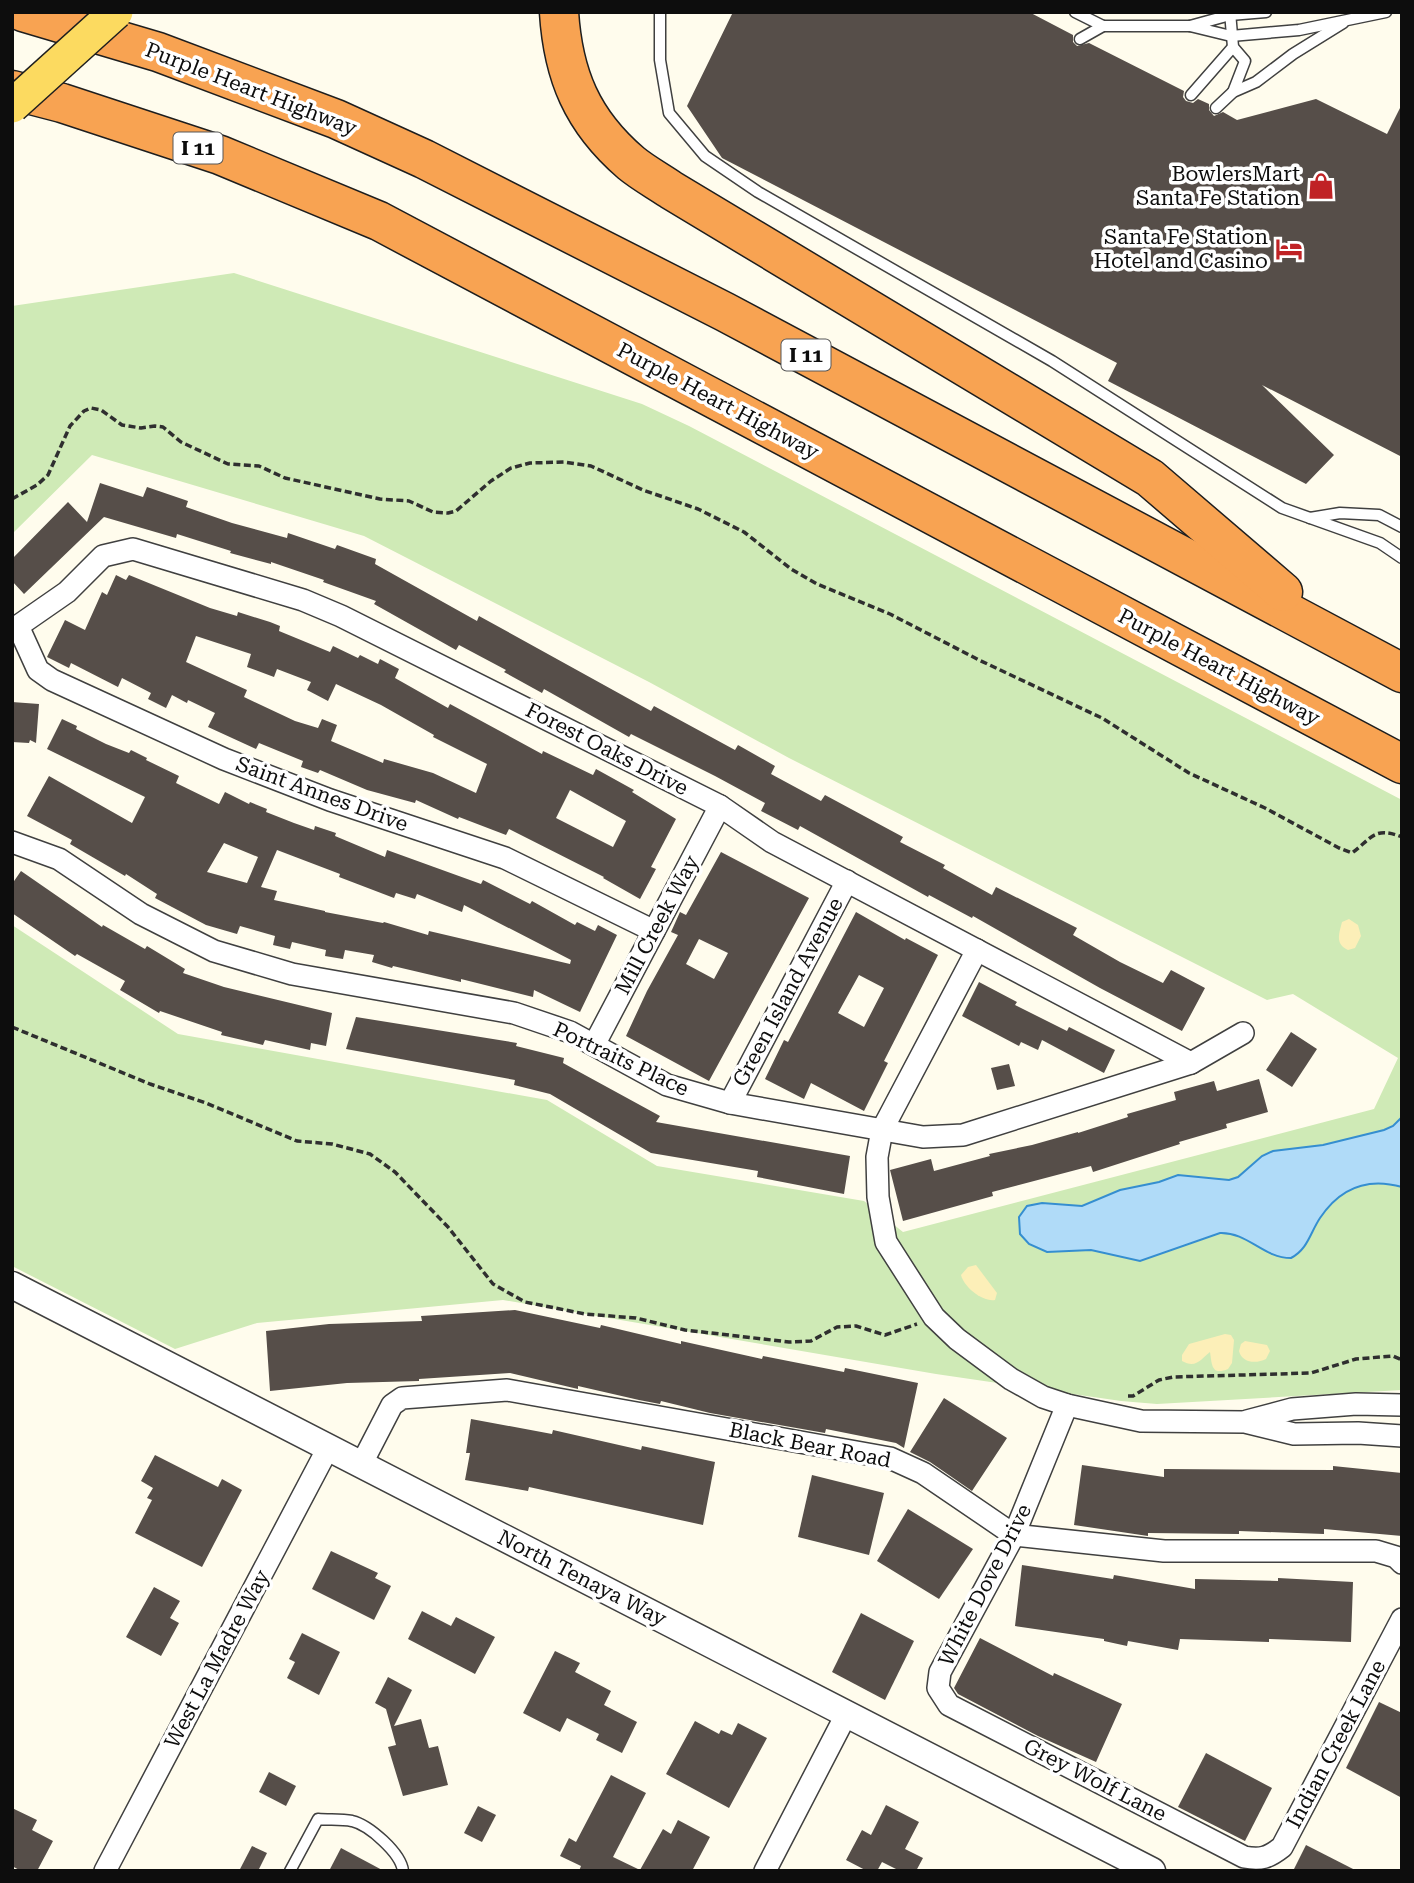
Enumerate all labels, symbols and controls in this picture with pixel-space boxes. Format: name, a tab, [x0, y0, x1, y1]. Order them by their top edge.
street label: Purple Heart Highway	[142, 38, 361, 141]
road number: I 11	[174, 132, 222, 164]
place label: BowlersMart Santa Fe Station	[1136, 162, 1300, 210]
shop icon: BowlersMart Santa Fe Station	[1306, 171, 1336, 201]
place label: Santa Fe Station Hotel and Casino	[1094, 225, 1268, 273]
hotel icon: Santa Fe Station Hotel and Casino	[1274, 234, 1304, 264]
street label: Purple Heart Highway	[613, 338, 823, 465]
road number: I 11	[782, 340, 830, 370]
street label: Purple Heart Highway	[1114, 604, 1324, 731]
street label: Forest Oaks Drive	[522, 698, 692, 800]
street label: Saint Annes Drive	[233, 752, 411, 836]
street label: Mill Creek Way	[610, 851, 704, 999]
street label: Green Island Avenue	[728, 894, 848, 1090]
street label: Portraits Place	[549, 1017, 693, 1101]
street label: Black Bear Road	[727, 1418, 894, 1473]
street label: White Dove Drive	[934, 1500, 1036, 1670]
street label: North Tenaya Way	[494, 1525, 671, 1631]
street label: West La Madre Way	[160, 1565, 274, 1752]
street label: Indian Creek Lane	[1282, 1656, 1390, 1832]
street label: Grey Wolf Lane	[1020, 1734, 1170, 1826]

